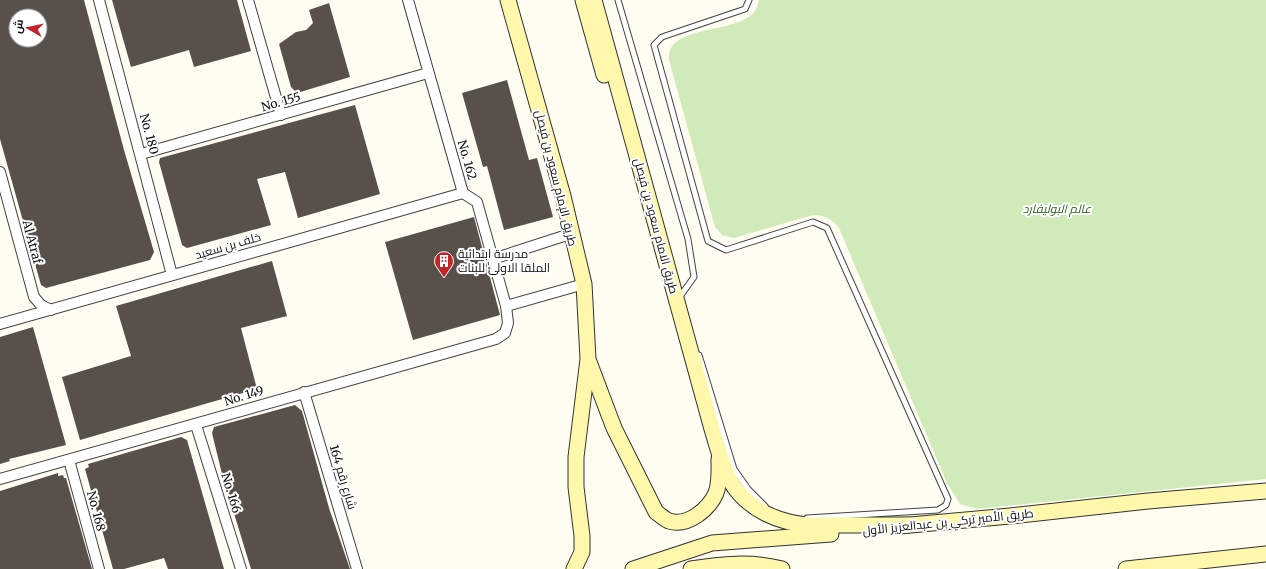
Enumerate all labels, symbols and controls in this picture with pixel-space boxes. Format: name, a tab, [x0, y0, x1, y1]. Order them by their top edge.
north arrow	[8, 8, 48, 48]
text: ش	[10, 18, 26, 35]
street label: No. 155	[259, 89, 302, 114]
street label: طريق الإمام سعود بن فيصل	[531, 108, 581, 248]
street label: No. 180	[137, 112, 162, 156]
street label: No. 162	[455, 138, 480, 181]
street label: طريق الامام سعود بن فيصل	[630, 156, 682, 296]
park label: عالم البوليفارد	[1023, 201, 1092, 217]
street label: Al Atraf	[19, 217, 46, 266]
street label: خلف بن سعيد	[193, 229, 263, 262]
place label: مدرسة ابتدائية الملقا الاولئ للبنات	[458, 246, 550, 275]
building icon: مدرسة ابتدائية الملقا الاولئ للبنات	[433, 250, 455, 278]
street label: No. 149	[222, 382, 265, 409]
street label: شارع رقم 164	[326, 443, 360, 511]
street label: No. 166	[218, 471, 245, 515]
street label: No. 168	[84, 489, 109, 533]
street label: طريق الأمير تركي بن عبدالعزيز الأول	[862, 505, 1035, 541]

